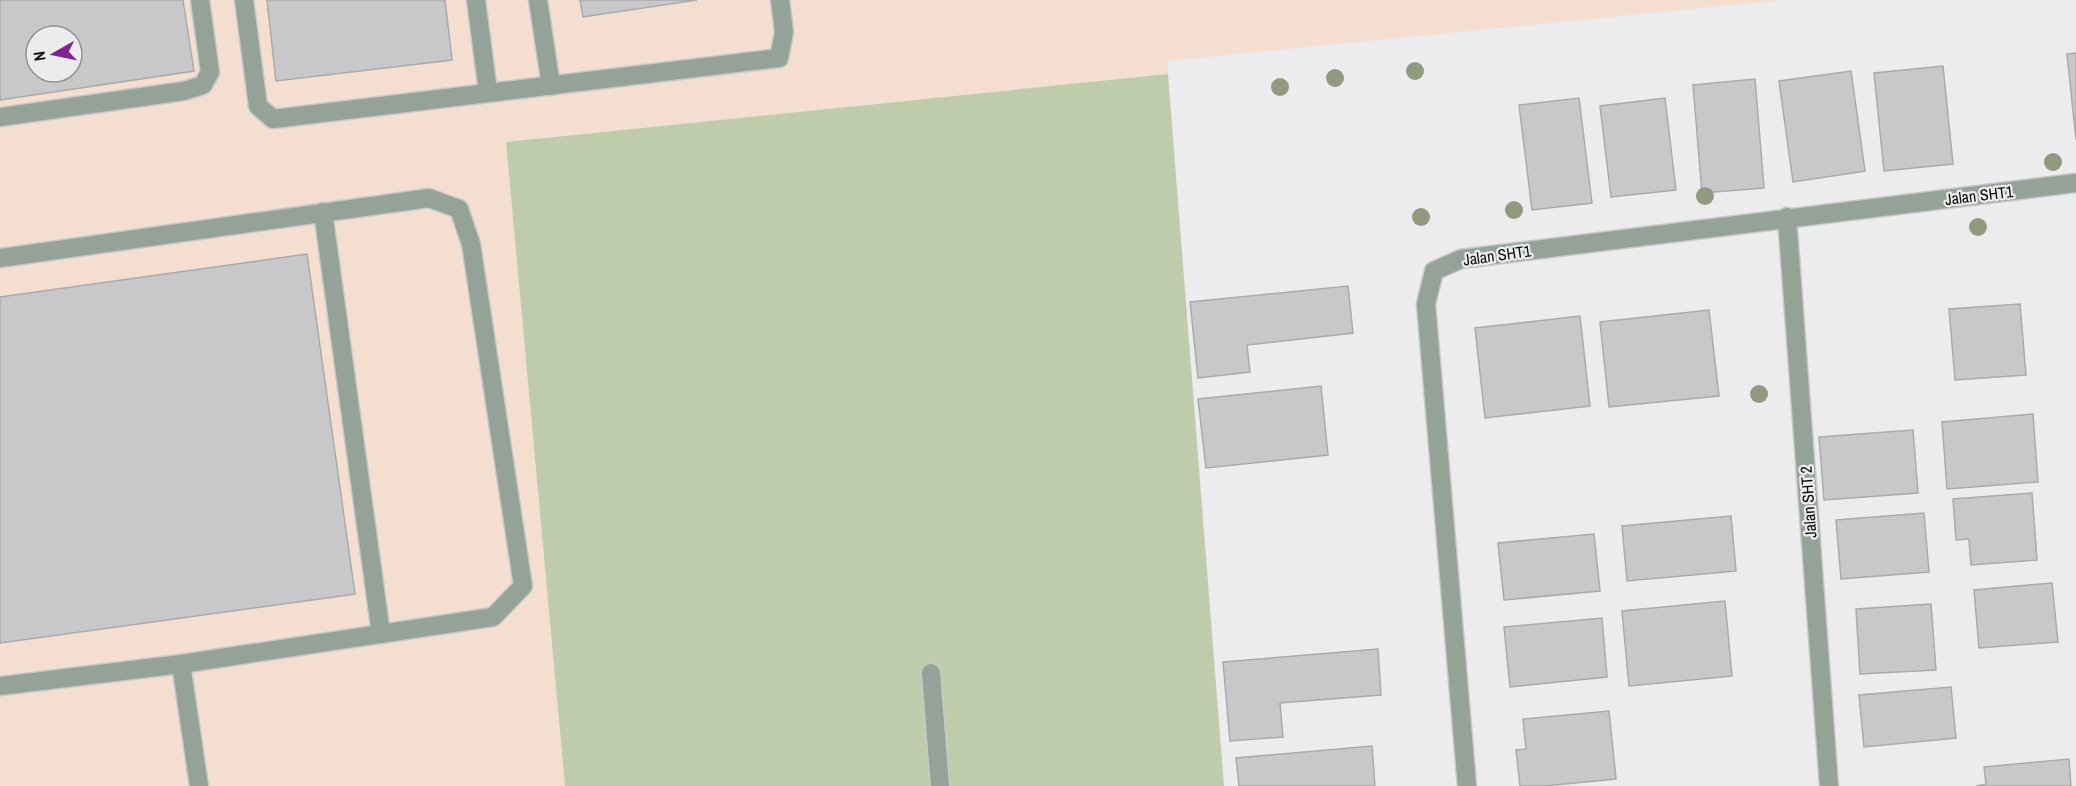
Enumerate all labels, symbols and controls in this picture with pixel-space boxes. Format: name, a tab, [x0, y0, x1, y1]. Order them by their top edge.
north arrow	[24, 24, 84, 84]
text: N	[28, 50, 51, 63]
street label: Jalan SHT1	[1944, 180, 2015, 210]
street label: Jalan SHT1	[1462, 239, 1533, 271]
street label: Jalan SHT 2	[1795, 465, 1821, 539]

